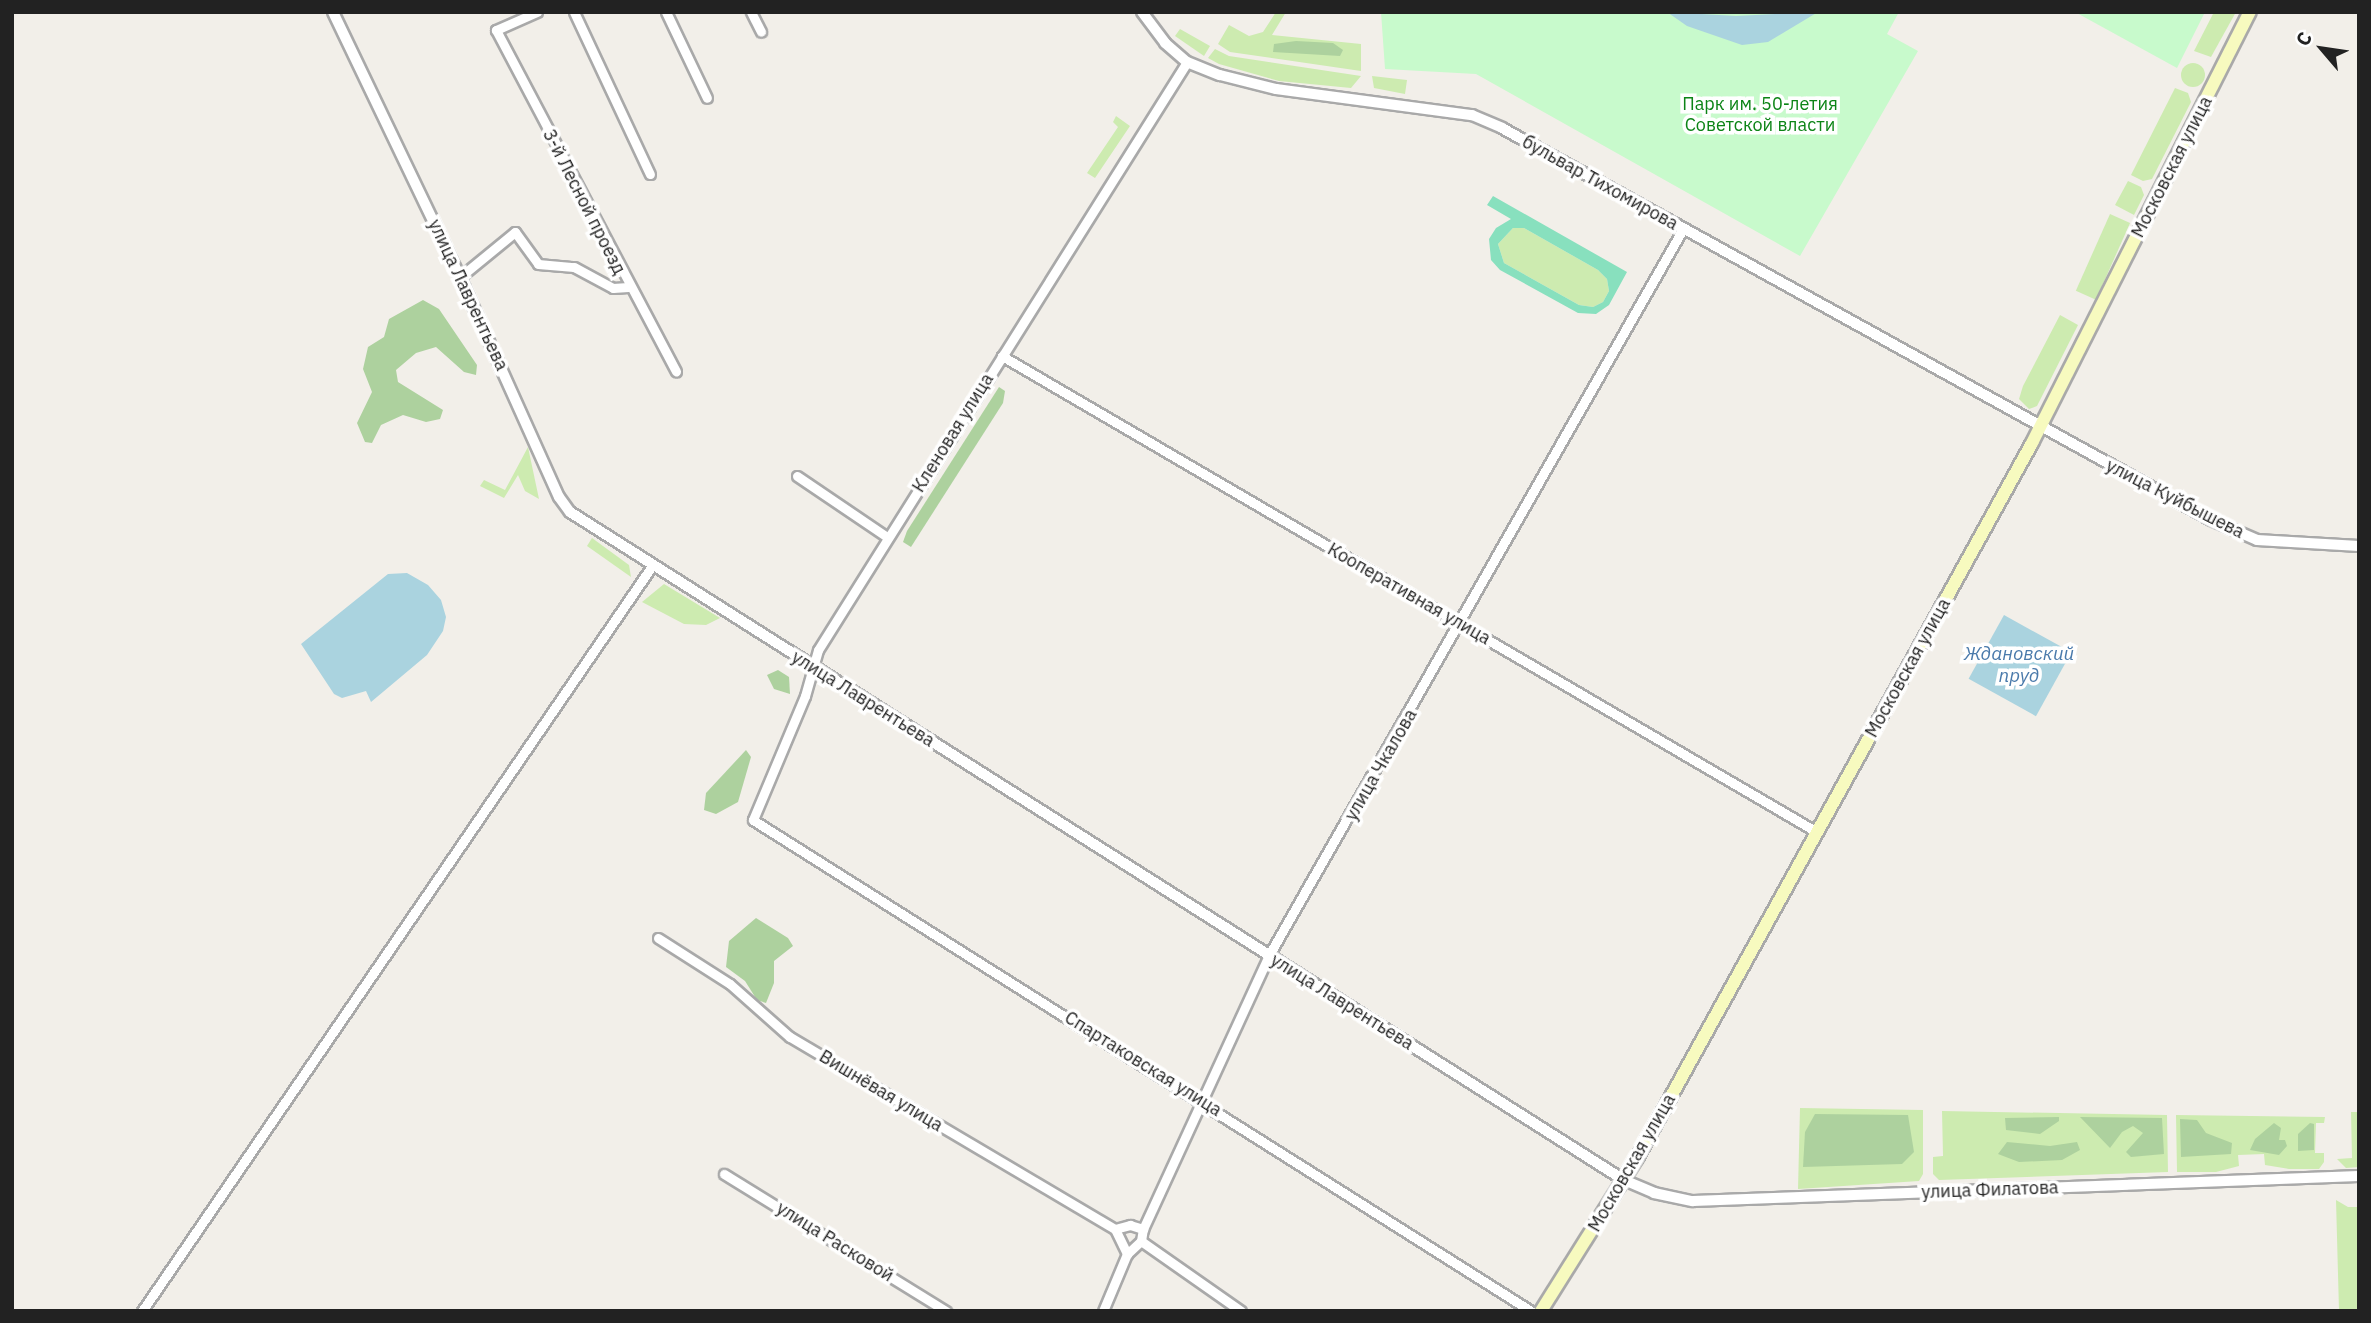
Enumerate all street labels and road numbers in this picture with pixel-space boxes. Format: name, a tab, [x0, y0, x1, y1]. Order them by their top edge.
street label: Московская улица	[2127, 93, 2217, 241]
street label: 3-й Лесной проезд	[538, 126, 630, 278]
street label: бульвар Тихомирова	[1518, 131, 1682, 235]
street label: улица Лаврентьева	[423, 216, 513, 374]
street label: Кленовая улица	[908, 370, 998, 496]
street label: улица Куйбышева	[2102, 455, 2248, 543]
street label: Кооперативная улица	[1324, 538, 1494, 650]
street label: Московская улица	[1861, 595, 1955, 741]
street label: улица Лаврентьева	[788, 646, 938, 752]
street label: улица Чкалова	[1340, 705, 1422, 825]
street label: улица Лаврентьева	[1267, 949, 1417, 1055]
street label: Спартаковская улица	[1061, 1007, 1225, 1121]
street label: Вишнёвая улица	[815, 1046, 947, 1136]
street label: Московская улица	[1584, 1090, 1680, 1236]
street label: улица Филатова	[1921, 1177, 2059, 1203]
street label: улица Расковой	[772, 1197, 898, 1287]

